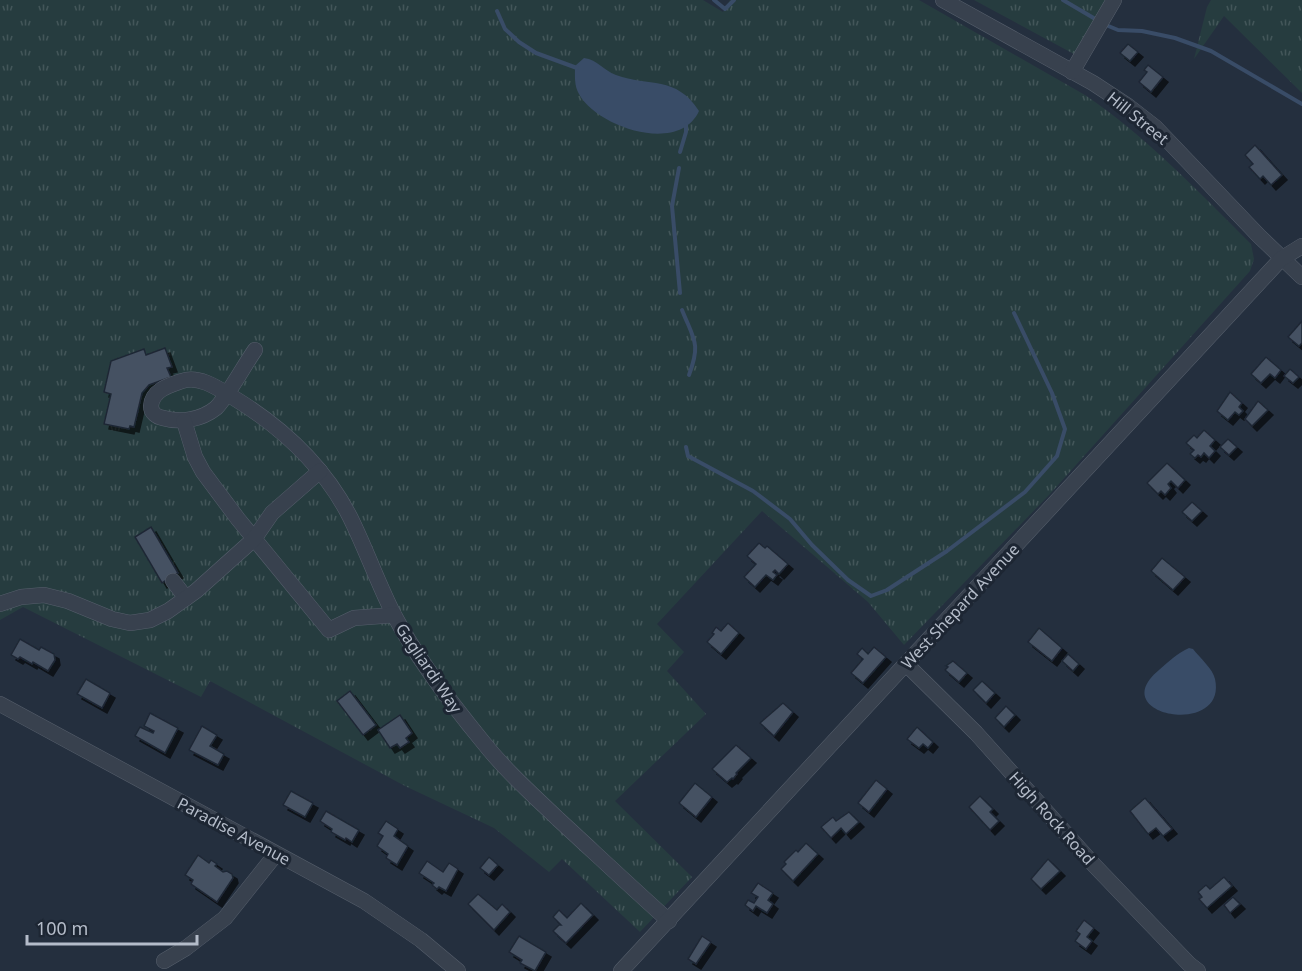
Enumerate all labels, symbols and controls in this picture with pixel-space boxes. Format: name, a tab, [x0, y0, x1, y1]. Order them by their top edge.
street label: Hill Street	[1103, 86, 1173, 150]
street label: West Shepard Avenue	[896, 538, 1024, 674]
street label: Gagliardi Way	[391, 619, 468, 718]
street label: High Rock Road	[1004, 767, 1100, 869]
street label: Paradise Avenue	[174, 792, 294, 870]
scale bar	[27, 908, 196, 946]
text: 100 m	[36, 916, 88, 940]

